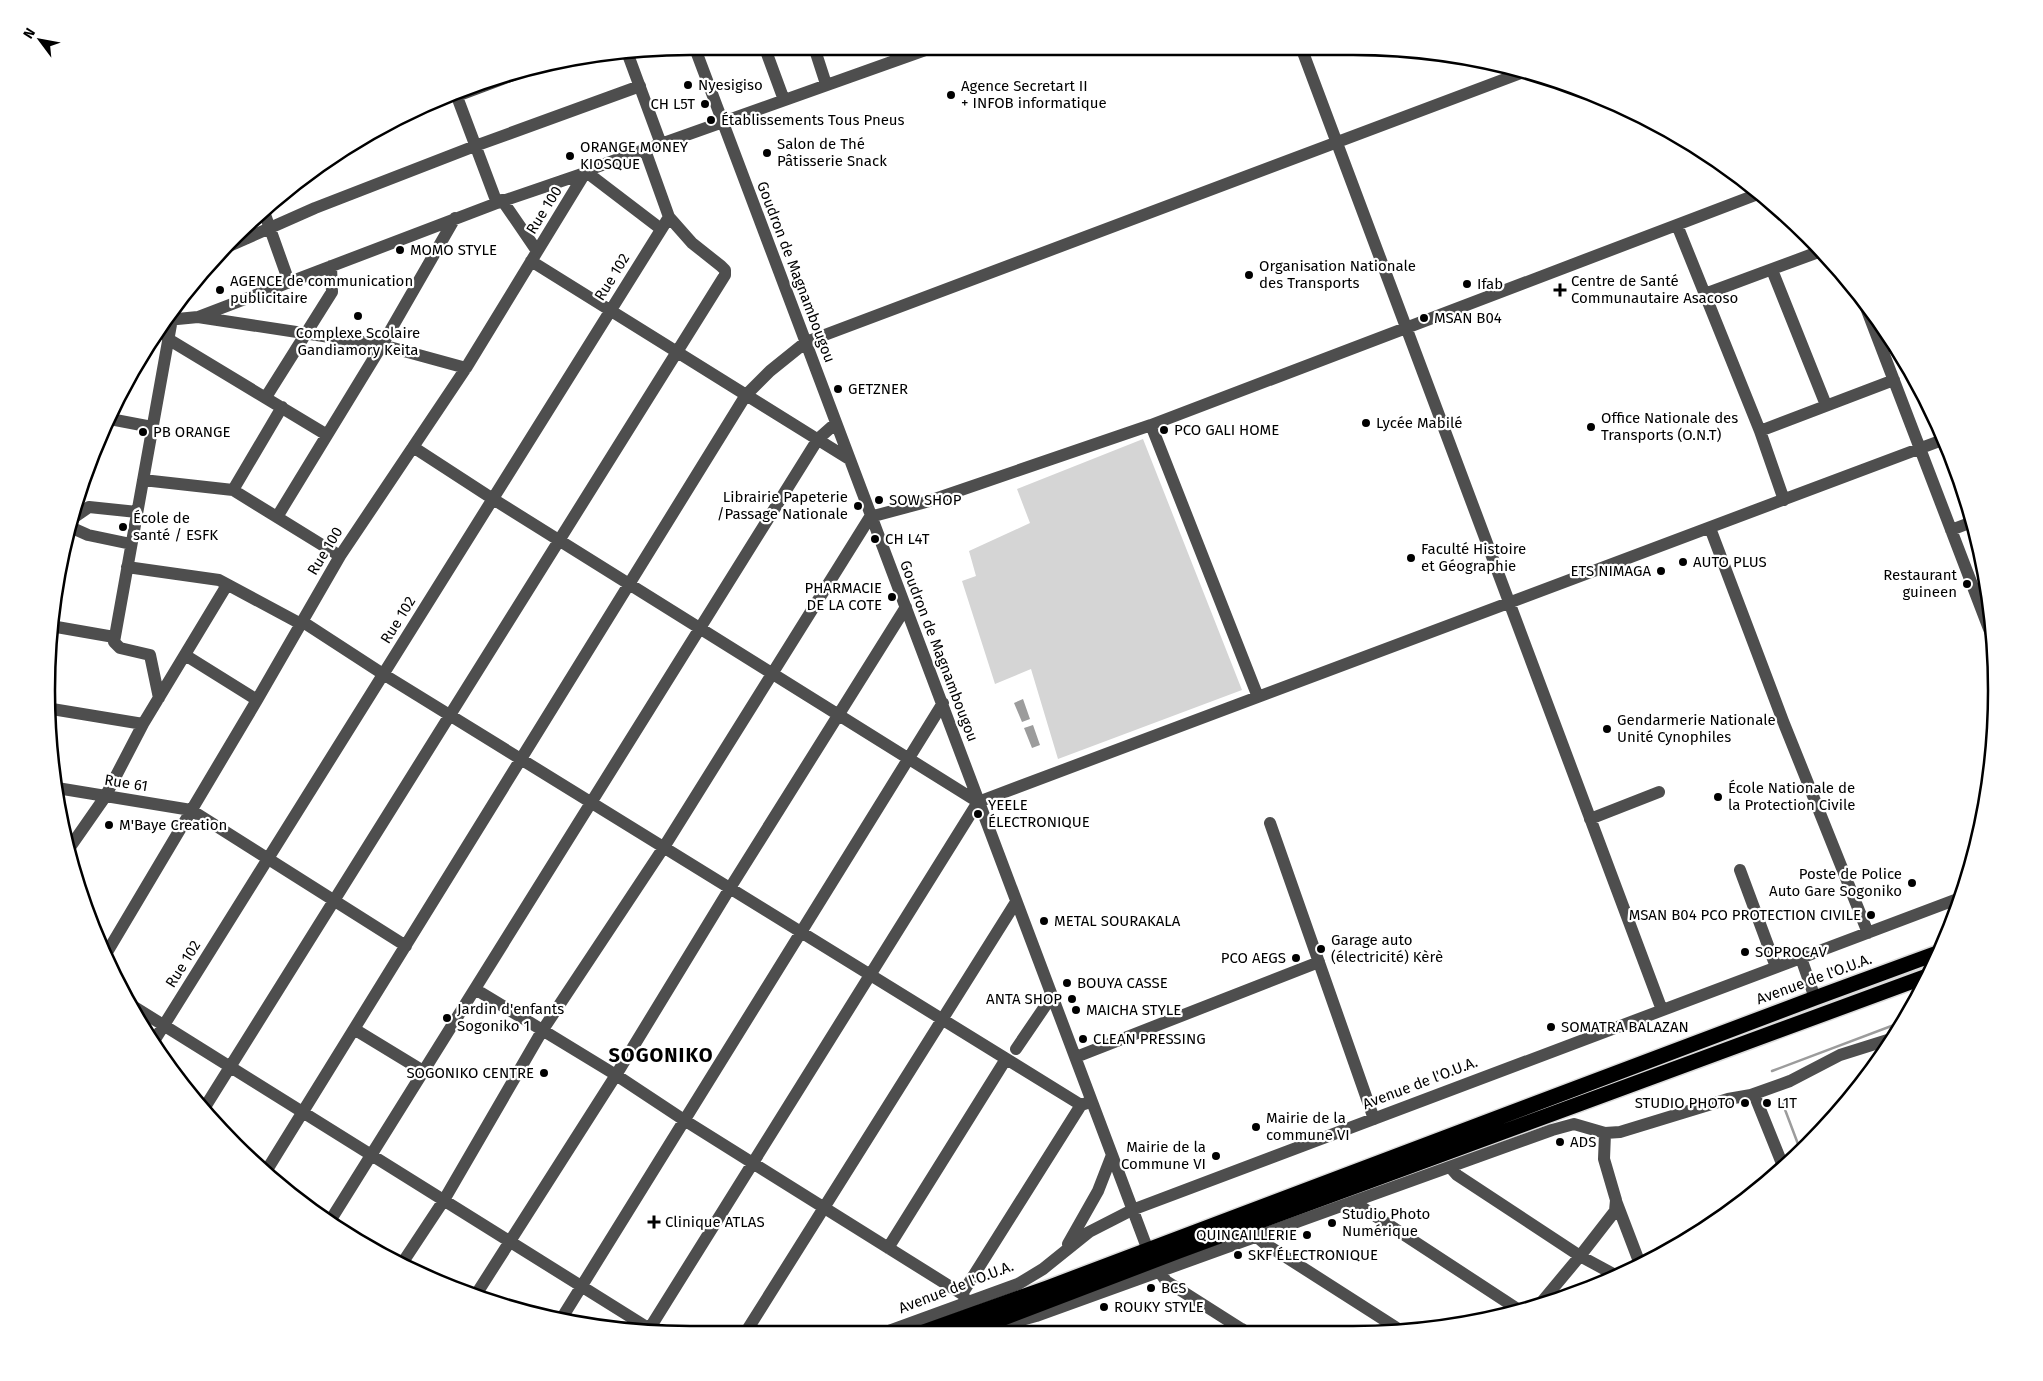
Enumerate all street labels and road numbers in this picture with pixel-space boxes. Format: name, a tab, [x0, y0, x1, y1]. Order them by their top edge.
street label: Goudron de Magnambougou	[753, 179, 839, 365]
street label: Rue 100	[522, 183, 566, 237]
street label: Rue 102	[591, 250, 633, 304]
street label: Rue 100	[304, 524, 346, 578]
street label: Goudron de Magnambougou	[896, 558, 982, 744]
street label: Rue 102	[377, 593, 419, 647]
street label: Rue 61	[103, 771, 149, 795]
street label: Rue 102	[162, 937, 204, 991]
street label: Avenue de l'O.U.A.	[1754, 950, 1874, 1008]
street label: Avenue de l'O.U.A.	[1360, 1053, 1480, 1113]
street label: Avenue de l'O.U.A.	[896, 1257, 1016, 1317]

